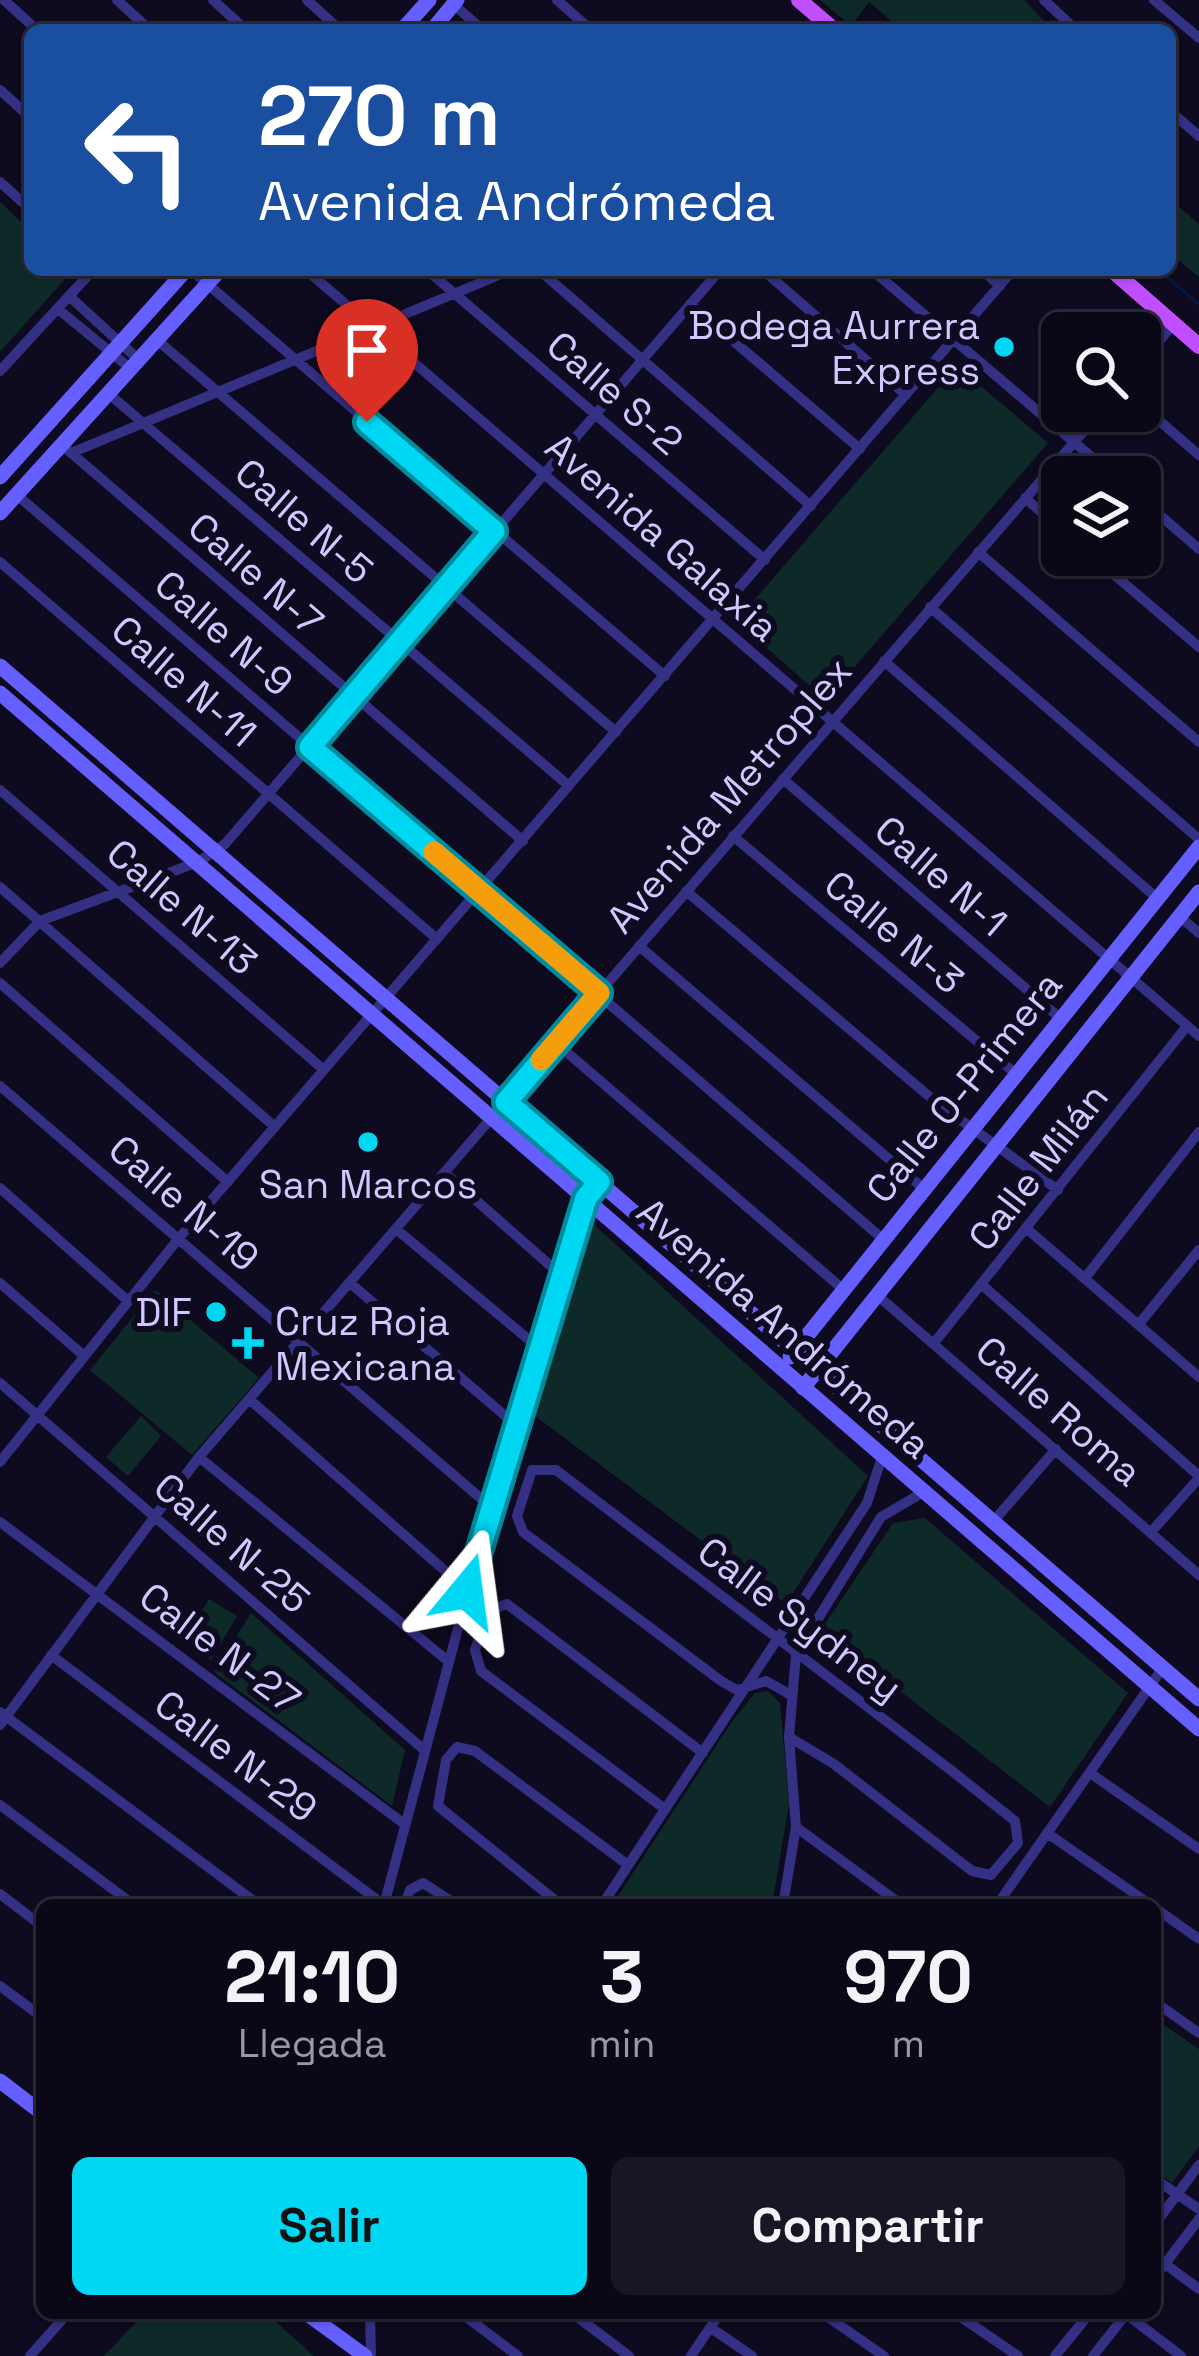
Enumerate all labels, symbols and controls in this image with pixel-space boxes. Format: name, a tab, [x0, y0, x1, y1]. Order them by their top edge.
text: 270 m	[258, 62, 501, 170]
icon: left	[60, 72, 216, 228]
text: Avenida Andrómeda	[258, 167, 775, 236]
pin	[316, 299, 418, 422]
place label: Bodega Aurrera Express	[688, 301, 980, 395]
map controls	[1041, 312, 1161, 576]
button: search	[1041, 312, 1161, 432]
icon: arrive	[334, 317, 400, 383]
street label: Calle S-2	[537, 320, 693, 466]
marker: Bodega Aurrera Express	[991, 334, 1017, 360]
street label: Avenida Galaxia	[535, 422, 789, 652]
street label: Calle N-5	[225, 448, 383, 594]
button: layers	[1041, 456, 1161, 576]
street label: Calle N-7	[178, 502, 334, 646]
street label: Calle N-9	[145, 560, 303, 706]
street label: Calle N-11	[102, 605, 266, 757]
street label: Avenida Metroplex	[596, 647, 862, 943]
street label: Calle N-1	[865, 805, 1017, 947]
street label: Calle N-13	[97, 828, 267, 986]
street label: Calle N-3	[814, 860, 974, 1004]
street label: Calle O-Primera	[855, 961, 1073, 1213]
street label: Calle Milán	[957, 1074, 1119, 1260]
street label: Calle N-19	[99, 1124, 269, 1282]
marker: San Marcos	[355, 1129, 381, 1155]
place label: San Marcos	[259, 1160, 477, 1209]
street label: Avenida Andrómeda	[627, 1187, 941, 1469]
place label: DIF	[136, 1288, 192, 1337]
place label: Cruz Roja Mexicana	[275, 1297, 455, 1391]
marker: DIF	[203, 1299, 229, 1325]
street label: Calle Roma	[966, 1325, 1152, 1497]
marker: Cruz Roja Mexicana	[232, 1327, 264, 1359]
street label: Calle N-25	[144, 1462, 320, 1624]
street label: Calle Sydney	[688, 1526, 912, 1712]
position arrow	[404, 1528, 530, 1654]
street label: Calle N-27	[130, 1572, 310, 1724]
street label: Calle N-29	[145, 1679, 327, 1833]
text: 21:10	[224, 1931, 400, 2023]
text: 3	[600, 1931, 644, 2023]
text: 970	[844, 1931, 973, 2023]
text: Llegada	[238, 2019, 386, 2068]
text: min	[588, 2019, 655, 2068]
text: m	[891, 2019, 925, 2068]
button: Salir	[72, 2157, 587, 2295]
button: Compartir	[611, 2157, 1125, 2295]

